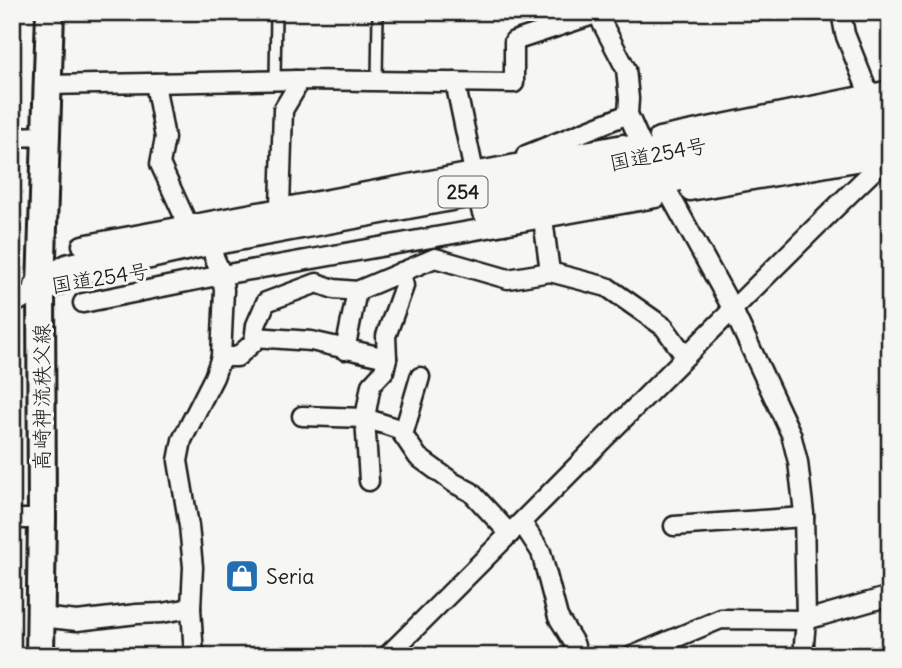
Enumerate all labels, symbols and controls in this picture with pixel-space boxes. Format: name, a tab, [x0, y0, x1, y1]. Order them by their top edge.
street label: 国道254号	[607, 131, 709, 177]
road number: 254	[438, 176, 488, 208]
street label: 国道254号	[49, 257, 151, 299]
street label: 高崎神流秩父線	[28, 324, 55, 471]
shop icon: Seria	[223, 557, 261, 595]
place label: Seria	[266, 563, 314, 590]

